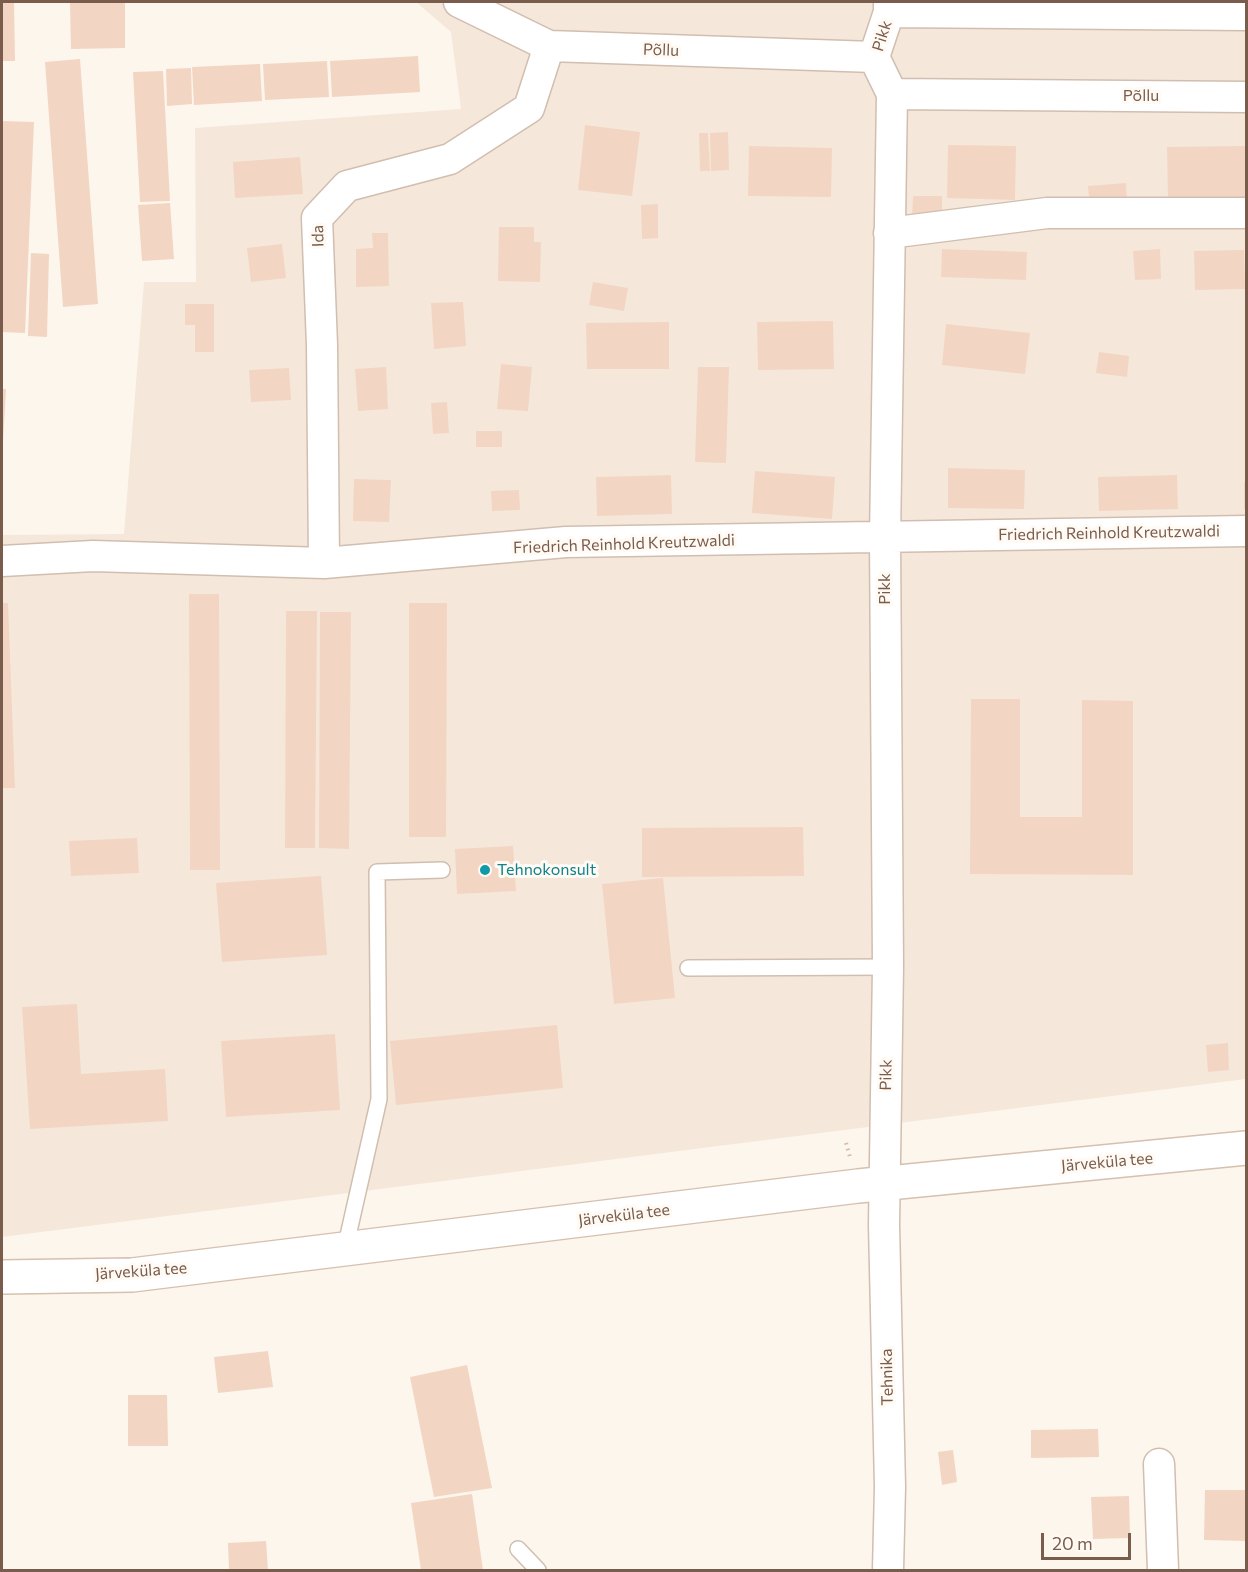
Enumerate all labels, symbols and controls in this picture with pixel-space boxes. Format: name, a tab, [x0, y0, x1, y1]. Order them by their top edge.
street label: Pikk	[868, 18, 896, 54]
street label: Põllu	[642, 40, 680, 60]
street label: Põllu	[1123, 86, 1159, 106]
street label: Ida	[308, 225, 328, 247]
street label: Friedrich Reinhold Kreutzwaldi	[998, 521, 1220, 545]
street label: Friedrich Reinhold Kreutzwaldi	[513, 531, 735, 557]
street label: Pikk	[875, 573, 895, 605]
place label: Tehnokonsult	[497, 860, 596, 880]
marker: Tehnokonsult	[478, 863, 492, 877]
street label: Pikk	[876, 1059, 896, 1091]
street label: Järveküla tee	[1060, 1148, 1154, 1176]
street label: Järveküla tee	[577, 1200, 671, 1230]
street label: Järveküla tee	[94, 1258, 188, 1284]
street label: Tehnika	[877, 1348, 897, 1406]
scale bar	[1044, 1521, 1134, 1559]
text: 20 m	[1052, 1532, 1093, 1554]

